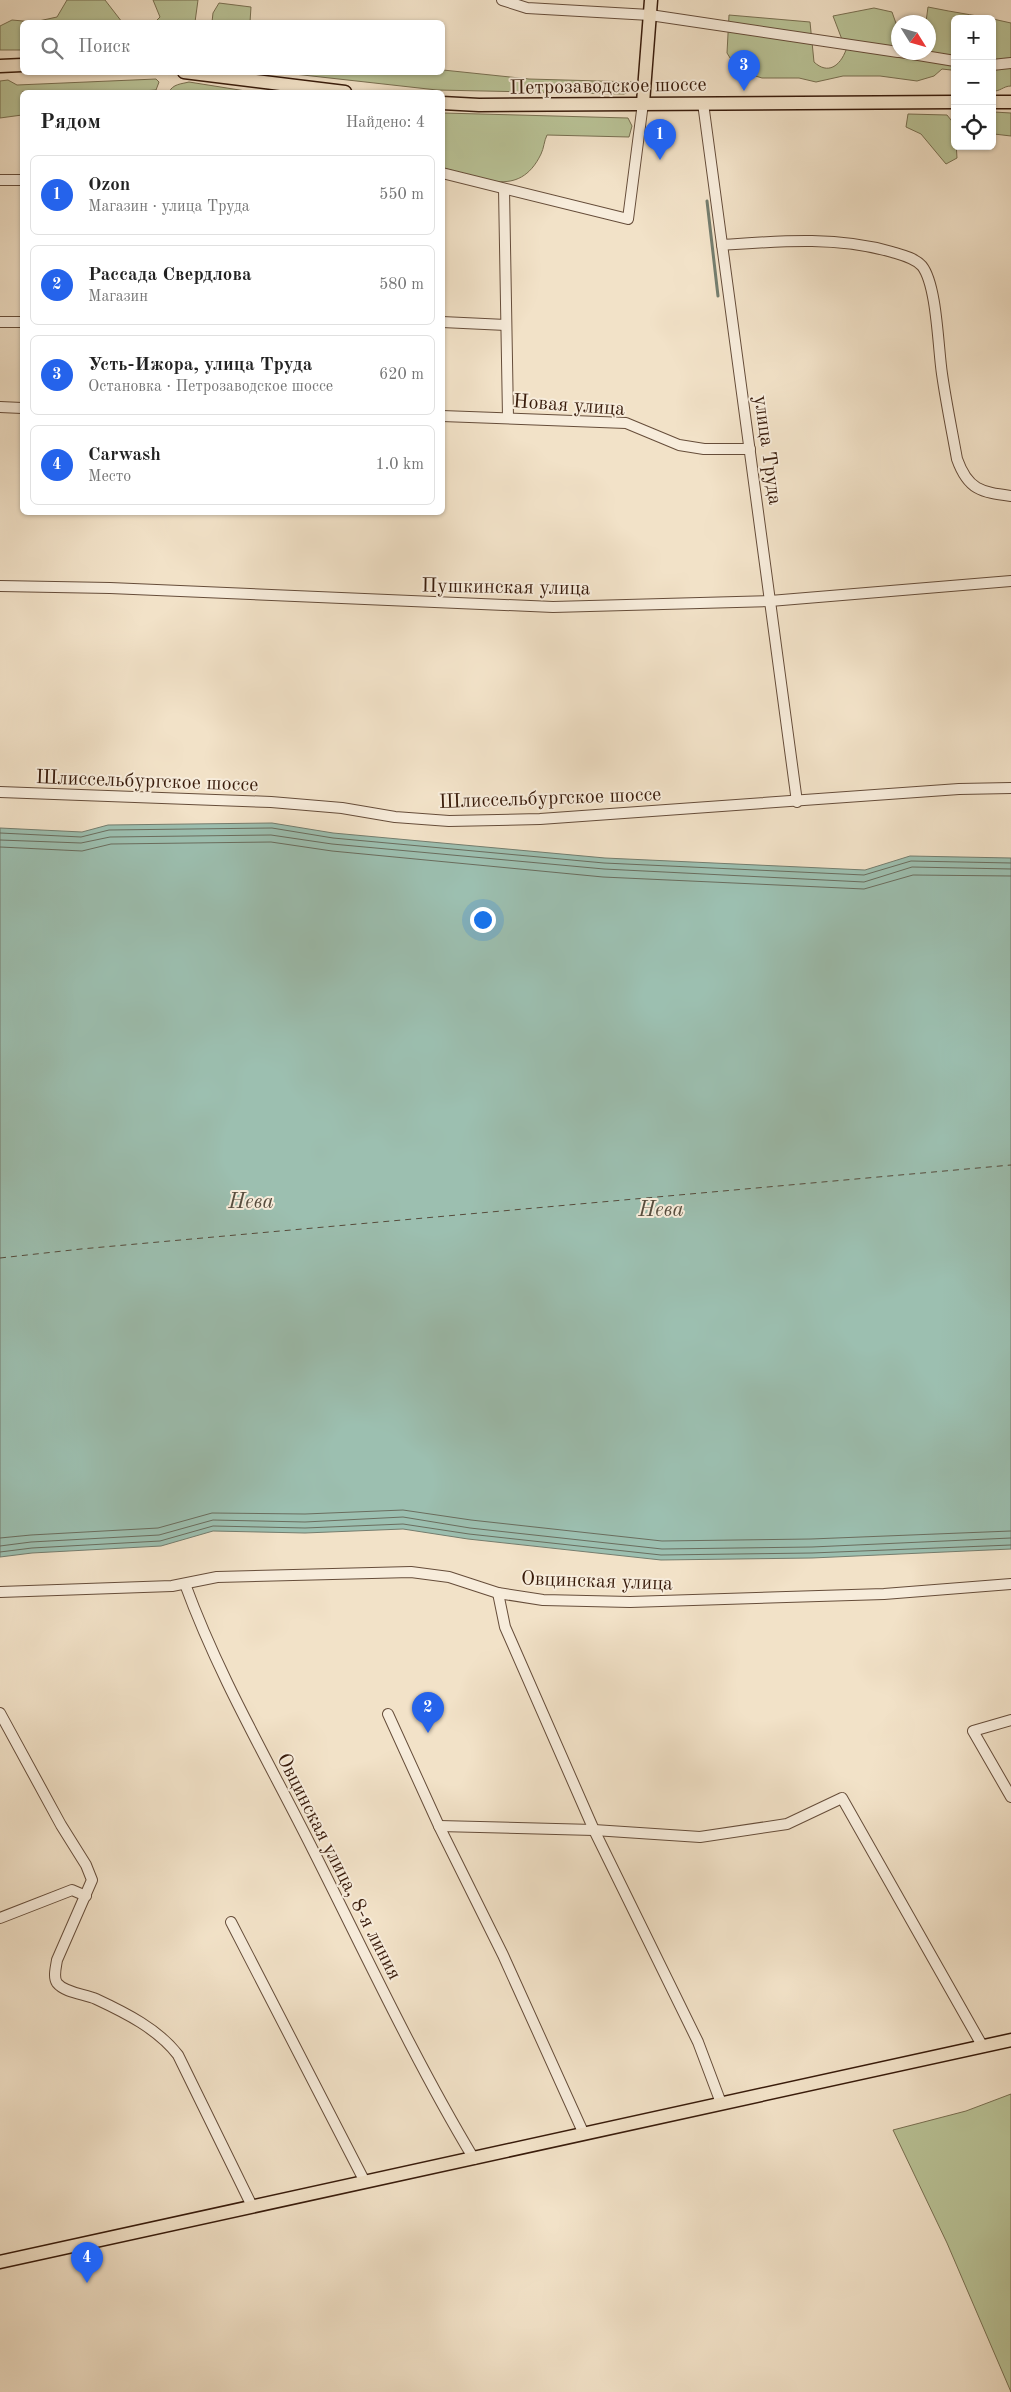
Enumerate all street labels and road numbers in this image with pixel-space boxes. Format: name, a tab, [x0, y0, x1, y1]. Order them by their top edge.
street label: Петрозаводское шоссе	[509, 75, 707, 99]
street label: Новая улица	[512, 392, 626, 420]
street label: улица Труда	[749, 394, 785, 506]
street label: Пушкинская улица	[421, 577, 591, 599]
street label: Шлиссельбургское шоссе	[35, 768, 259, 796]
street label: Шлиссельбургское шоссе	[438, 785, 662, 813]
street label: Овцинская улица	[521, 1569, 673, 1595]
street label: Овцинская улица, 8-я линия	[272, 1750, 404, 1983]

